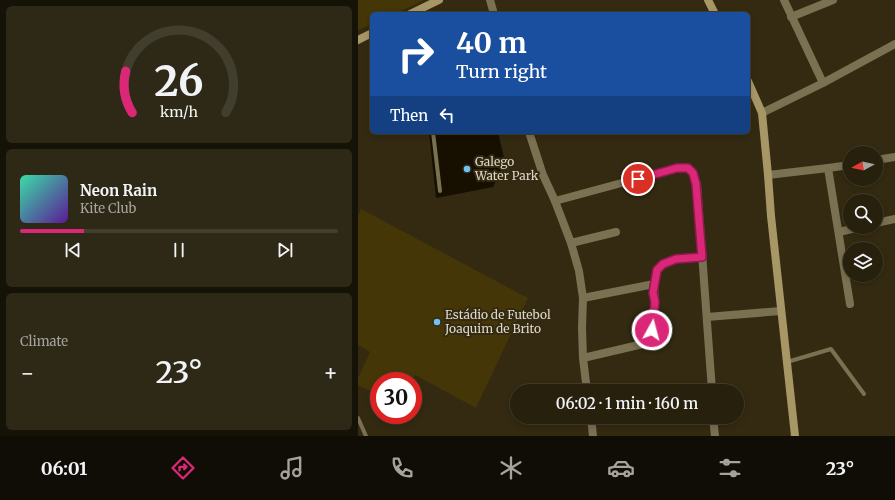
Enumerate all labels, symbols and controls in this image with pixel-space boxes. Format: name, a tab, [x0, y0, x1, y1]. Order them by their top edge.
text: 40 m	[456, 25, 527, 61]
icon: right	[390, 28, 442, 80]
text: 26	[154, 54, 204, 106]
text: Turn right	[456, 60, 547, 83]
text: km/h	[160, 102, 198, 120]
icon: left	[436, 104, 458, 126]
text: Then	[390, 106, 428, 125]
north arrow	[843, 146, 883, 186]
map controls	[843, 146, 883, 282]
place label: Galego Water Park	[474, 154, 539, 183]
pin	[621, 162, 655, 196]
marker: Galego Water Park	[462, 164, 472, 174]
icon: arrive	[627, 168, 649, 190]
text: Neon Rain	[80, 181, 157, 200]
button: search	[843, 194, 883, 234]
text: Kite Club	[80, 200, 136, 217]
icon: previous	[62, 239, 84, 261]
icon: pause	[168, 239, 190, 261]
icon: next	[274, 239, 296, 261]
button: layers	[843, 242, 883, 282]
place label: Estádio de Futebol Joaquim de Brito	[444, 307, 551, 336]
position arrow	[631, 309, 673, 351]
marker: Estádio de Futebol Joaquim de Brito	[432, 317, 442, 327]
text: Climate	[20, 333, 68, 350]
text: 23°	[155, 353, 203, 391]
text: −	[20, 359, 35, 387]
text: +	[323, 359, 338, 387]
speed limit sign: 30	[370, 372, 422, 424]
text: 06:02 · 1 min · 160 m	[556, 394, 698, 413]
icon: directions	[169, 454, 197, 482]
icon: music	[278, 454, 306, 482]
icon: phone	[388, 454, 416, 482]
icon: climate	[497, 454, 525, 482]
icon: car	[607, 454, 635, 482]
icon: filters	[716, 454, 744, 482]
text: 06:01	[41, 457, 87, 480]
text: 23°	[826, 457, 854, 480]

